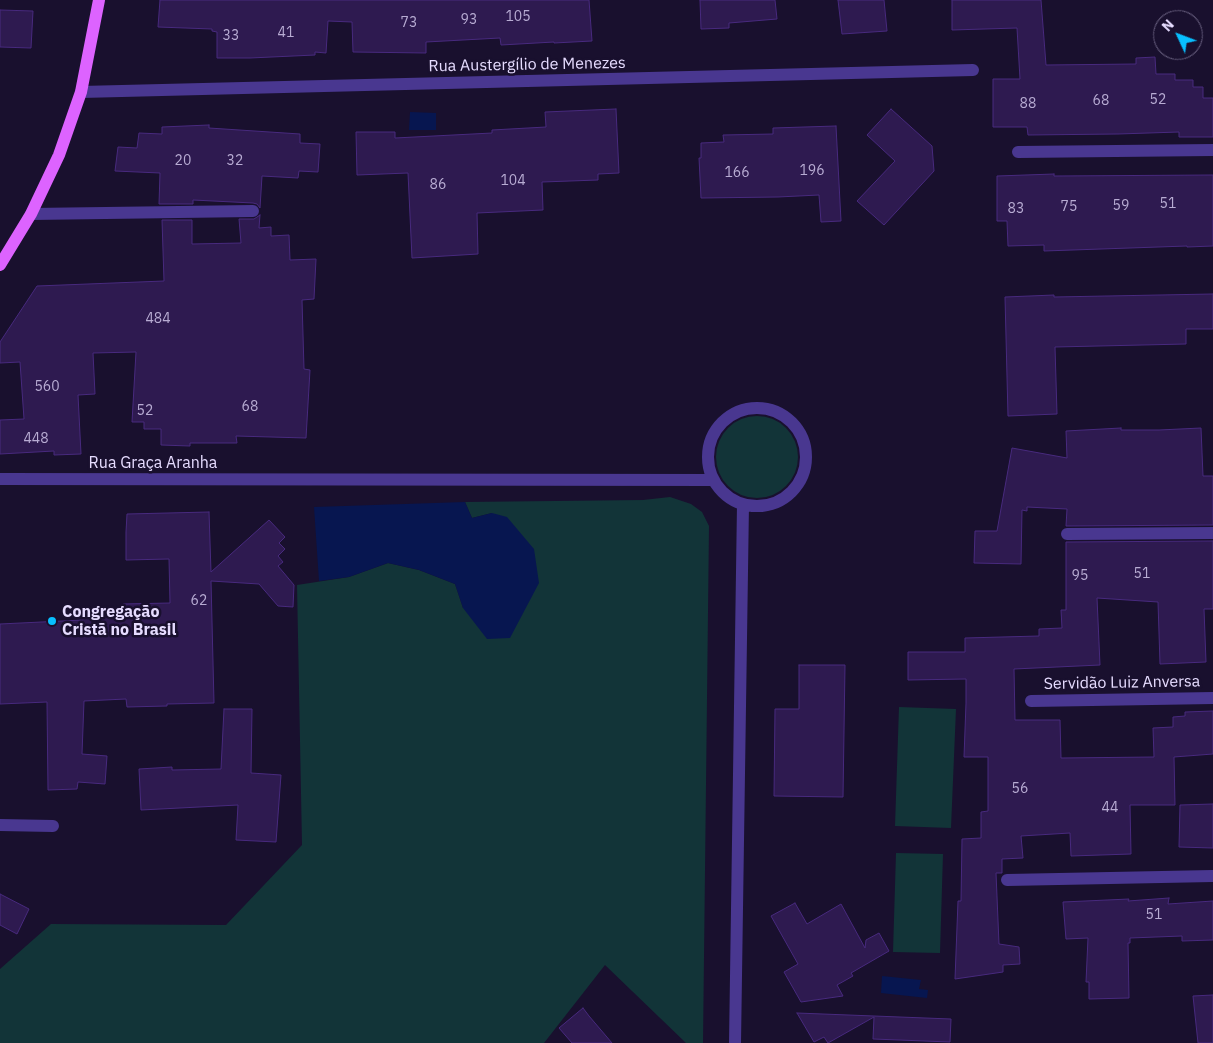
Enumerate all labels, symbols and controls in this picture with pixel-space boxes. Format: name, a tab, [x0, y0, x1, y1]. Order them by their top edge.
house number: 105	[505, 9, 531, 25]
north arrow	[1153, 10, 1203, 60]
house number: 93	[461, 12, 477, 28]
house number: 73	[401, 15, 417, 31]
text: N	[1158, 16, 1178, 35]
house number: 41	[278, 25, 294, 41]
house number: 33	[223, 28, 239, 44]
street label: Rua Austergílio de Menezes	[428, 54, 626, 76]
house number: 52	[1150, 92, 1166, 108]
house number: 68	[1093, 93, 1109, 109]
house number: 88	[1020, 96, 1036, 112]
house number: 20	[175, 153, 191, 169]
house number: 32	[227, 153, 243, 169]
house number: 196	[799, 163, 825, 179]
house number: 166	[724, 165, 750, 181]
house number: 104	[500, 173, 526, 189]
house number: 86	[430, 177, 446, 193]
house number: 51	[1160, 196, 1176, 212]
house number: 59	[1113, 198, 1129, 214]
house number: 75	[1061, 199, 1077, 215]
house number: 83	[1008, 201, 1024, 217]
house number: 484	[145, 311, 171, 327]
house number: 560	[34, 379, 60, 395]
house number: 68	[242, 399, 258, 415]
house number: 52	[137, 403, 153, 419]
house number: 448	[23, 431, 49, 447]
street label: Rua Graça Aranha	[89, 453, 217, 473]
house number: 51	[1134, 566, 1150, 582]
house number: 95	[1072, 568, 1088, 584]
house number: 62	[191, 593, 207, 609]
place label: Congregação Cristã no Brasil	[62, 602, 176, 640]
marker: Congregação Cristã no Brasil	[46, 615, 58, 627]
street label: Servidão Luiz Anversa	[1044, 672, 1200, 694]
house number: 56	[1012, 781, 1028, 797]
house number: 44	[1102, 800, 1118, 816]
house number: 51	[1146, 907, 1162, 923]

